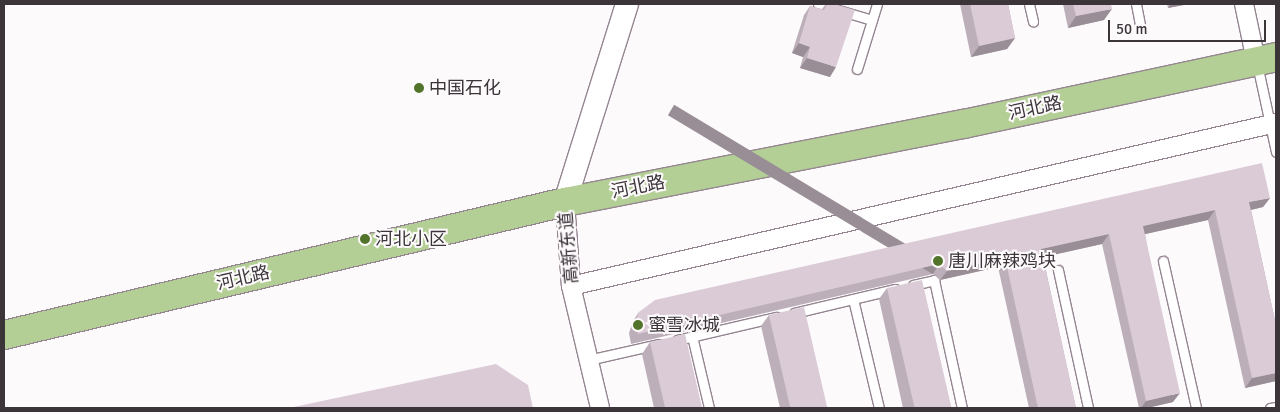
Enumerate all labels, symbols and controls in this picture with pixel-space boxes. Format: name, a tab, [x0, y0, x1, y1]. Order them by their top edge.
scale bar	[1110, 10, 1268, 42]
text: 50 m	[1116, 20, 1147, 38]
place label: 中国石化	[429, 77, 501, 99]
marker: 中国石化	[413, 82, 425, 94]
street label: 河北路	[1006, 92, 1064, 124]
street label: 河北路	[609, 171, 667, 203]
street label: 高新东道	[555, 211, 583, 285]
place label: 河北小区	[375, 228, 447, 250]
marker: 河北小区	[359, 233, 371, 245]
place label: 唐川麻辣鸡块	[948, 250, 1056, 272]
marker: 唐川麻辣鸡块	[932, 255, 944, 267]
street label: 河北路	[214, 261, 272, 295]
place label: 蜜雪冰城	[648, 314, 720, 336]
marker: 蜜雪冰城	[632, 319, 644, 331]

